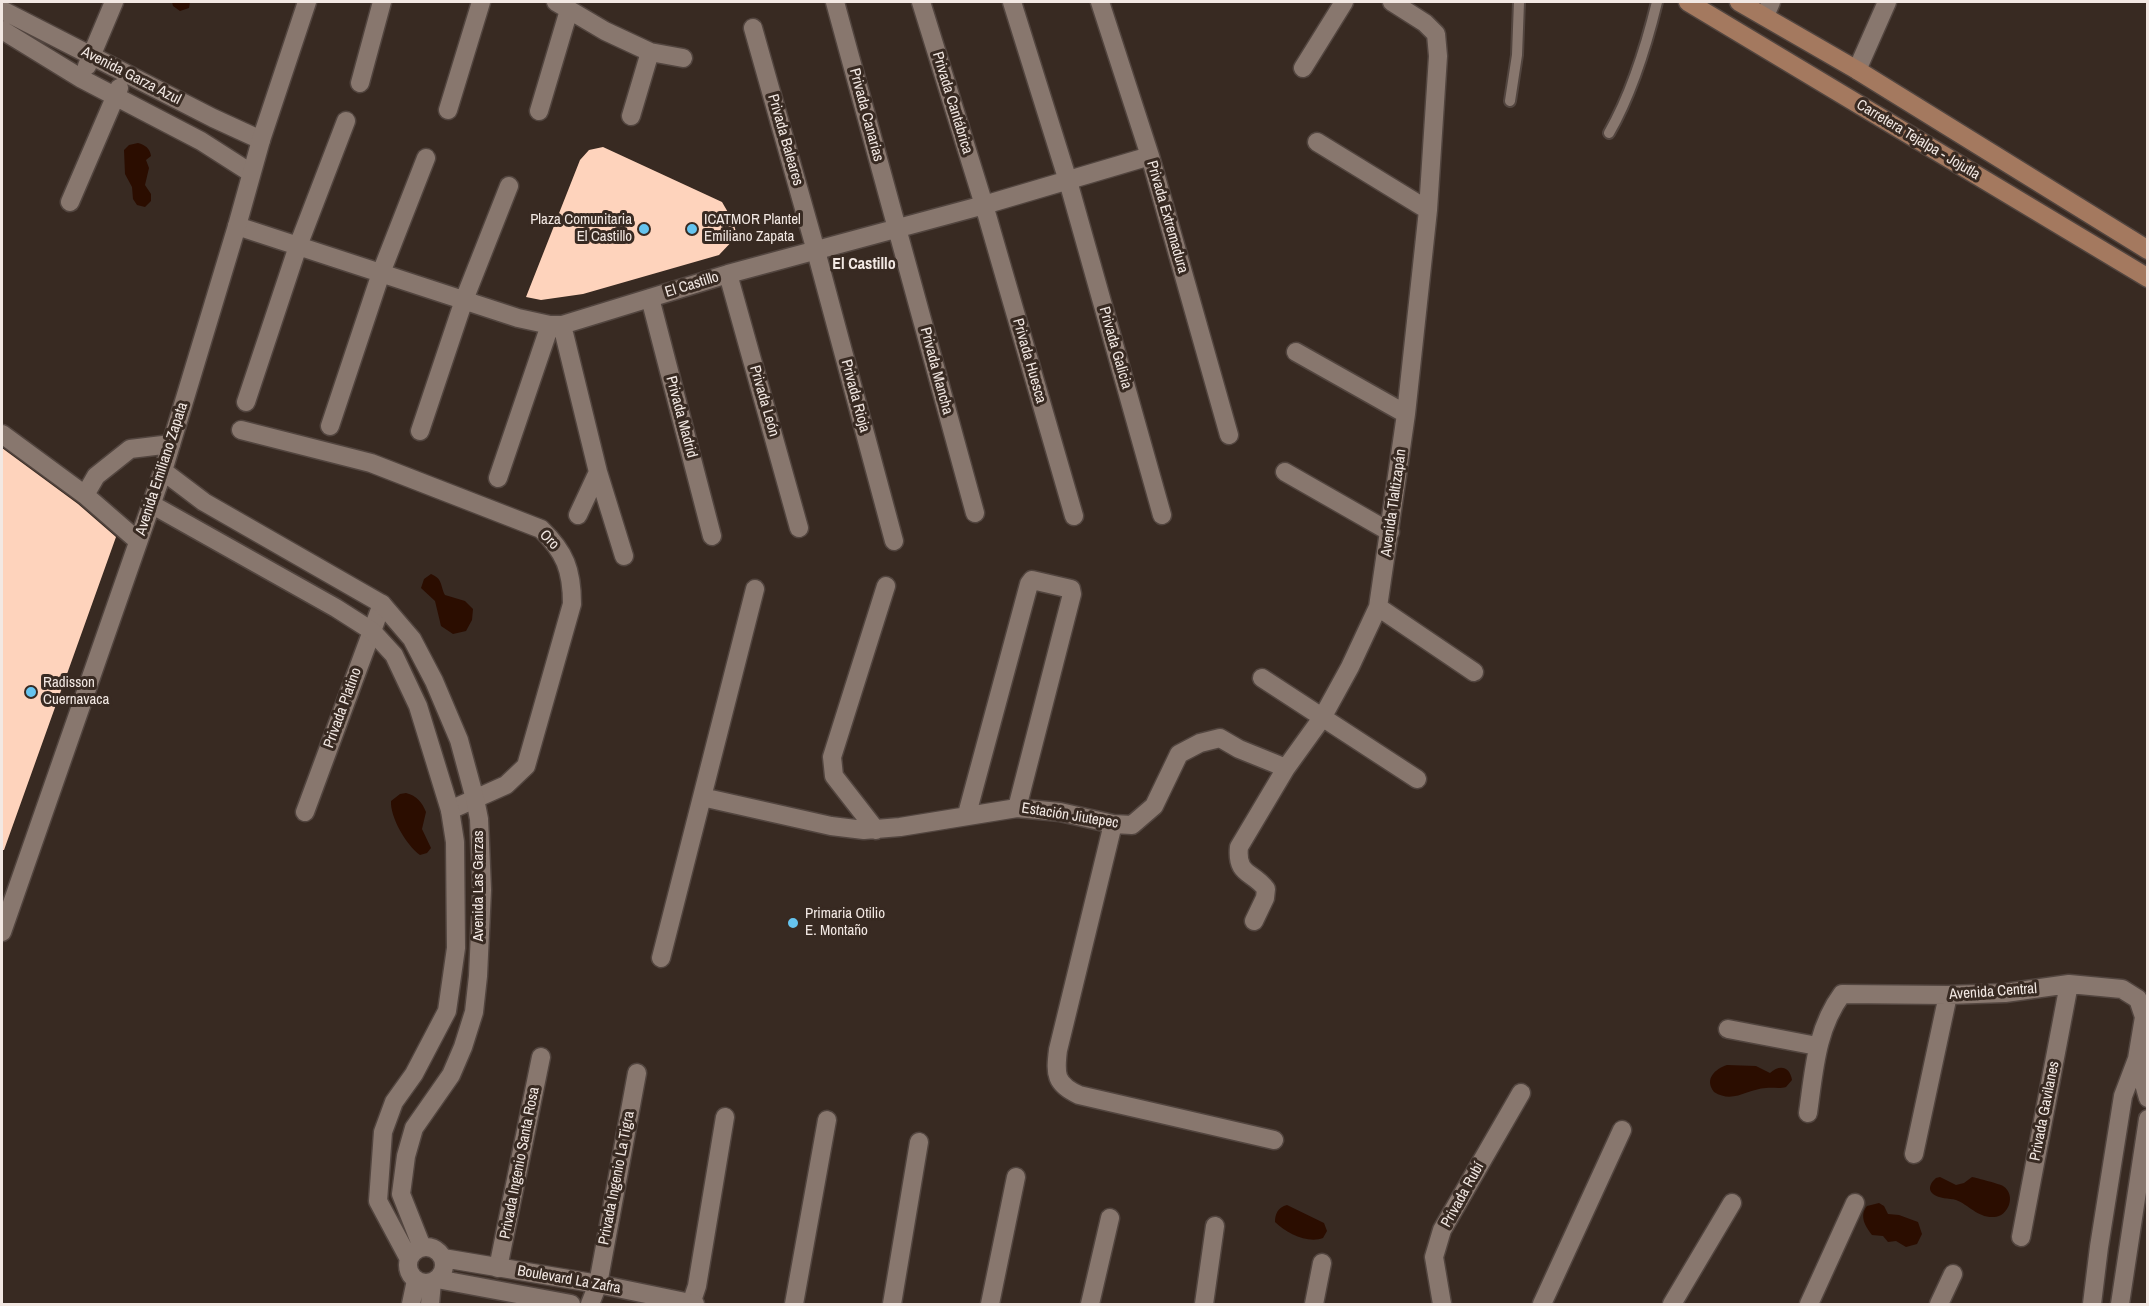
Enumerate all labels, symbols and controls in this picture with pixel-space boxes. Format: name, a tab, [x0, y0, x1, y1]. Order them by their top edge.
street label: Avenida Garza Azul	[78, 43, 184, 109]
street label: Privada Cantábrica	[928, 50, 976, 156]
street label: Privada Canarias	[845, 66, 887, 164]
street label: Privada Baleares	[763, 92, 807, 188]
street label: Carretera Tejalpa - Jojutla	[1853, 96, 1983, 184]
street label: Privada Extremadura	[1142, 159, 1192, 275]
place label: Plaza Comunitaria El Castillo	[530, 211, 632, 246]
place label: ICATMOR Plantel Emiliano Zapata	[704, 211, 801, 246]
marker: Plaza Comunitaria El Castillo	[637, 222, 651, 236]
marker: ICATMOR Plantel Emiliano Zapata	[685, 222, 699, 236]
district label: El Castillo	[832, 255, 896, 275]
street label: El Castillo	[663, 268, 721, 302]
street label: Privada Galicia	[1095, 305, 1135, 391]
street label: Privada Huesca	[1008, 316, 1050, 406]
street label: Privada Mancha	[916, 325, 956, 417]
street label: Privada Rioja	[837, 358, 873, 434]
street label: Privada León	[745, 363, 783, 439]
street label: Privada Madrid	[661, 374, 701, 460]
street label: Avenida Emiliano Zapata	[132, 400, 192, 538]
street label: Avenida Tlaltizapán	[1378, 448, 1410, 558]
street label: Oro	[535, 526, 563, 554]
street label: Privada Platino	[320, 665, 366, 751]
place label: Radisson Cuernavaca	[43, 674, 109, 709]
marker: Radisson Cuernavaca	[24, 685, 38, 699]
street label: Estación Jiutepec	[1020, 799, 1120, 833]
street label: Avenida Las Garzas	[470, 830, 488, 942]
place label: Primaria Otilio E. Montaño	[805, 905, 885, 940]
marker: Primaria Otilio E. Montaño	[786, 916, 800, 930]
street label: Avenida Central	[1948, 980, 2038, 1004]
street label: Privada Gavilanes	[2027, 1060, 2063, 1162]
street label: Privada Ingenio Santa Rosa	[496, 1085, 544, 1241]
street label: Privada Ingenio La Tigra	[595, 1110, 639, 1246]
street label: Privada Rubí	[1438, 1159, 1488, 1231]
street label: Boulevard La Zafra	[516, 1262, 622, 1298]

